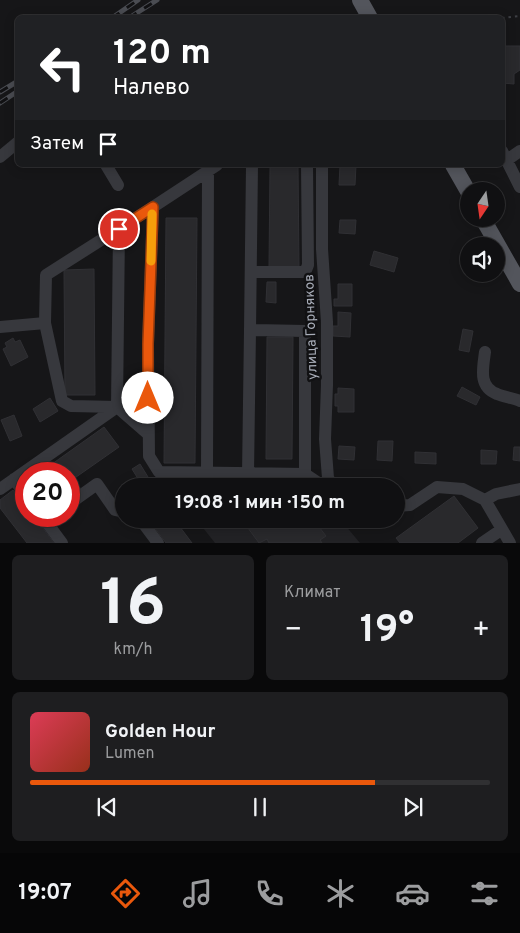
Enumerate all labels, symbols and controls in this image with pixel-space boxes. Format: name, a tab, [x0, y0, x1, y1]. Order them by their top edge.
text: 120 m	[113, 32, 211, 76]
icon: left	[30, 35, 95, 100]
text: Налево	[113, 75, 190, 102]
icon: arrive	[94, 130, 122, 158]
text: Затем	[30, 132, 84, 156]
north arrow	[460, 182, 505, 228]
map controls	[460, 182, 505, 282]
pin	[98, 208, 140, 250]
icon: arrive	[105, 215, 133, 243]
button: sound	[460, 237, 505, 282]
street label: улица Горняков	[301, 274, 322, 380]
position arrow	[121, 371, 173, 423]
speed limit sign: 20	[15, 462, 80, 527]
text: 19:08 · 1 мин · 150 m	[175, 491, 345, 515]
text: 16	[100, 566, 166, 648]
text: Климат	[284, 583, 341, 603]
text: 19°	[360, 607, 414, 656]
text: −	[284, 613, 302, 649]
text: +	[472, 613, 490, 649]
text: km/h	[114, 640, 152, 660]
text: Golden Hour	[105, 720, 216, 744]
text: Lumen	[105, 744, 155, 764]
icon: previous	[93, 793, 121, 821]
icon: pause	[246, 793, 274, 821]
icon: next	[399, 793, 427, 821]
icon: directions	[108, 876, 143, 911]
icon: music	[180, 876, 215, 911]
icon: phone	[252, 876, 287, 911]
icon: climate	[323, 876, 358, 911]
icon: car	[395, 876, 430, 911]
icon: filters	[467, 876, 502, 911]
text: 19:07	[18, 880, 72, 907]

